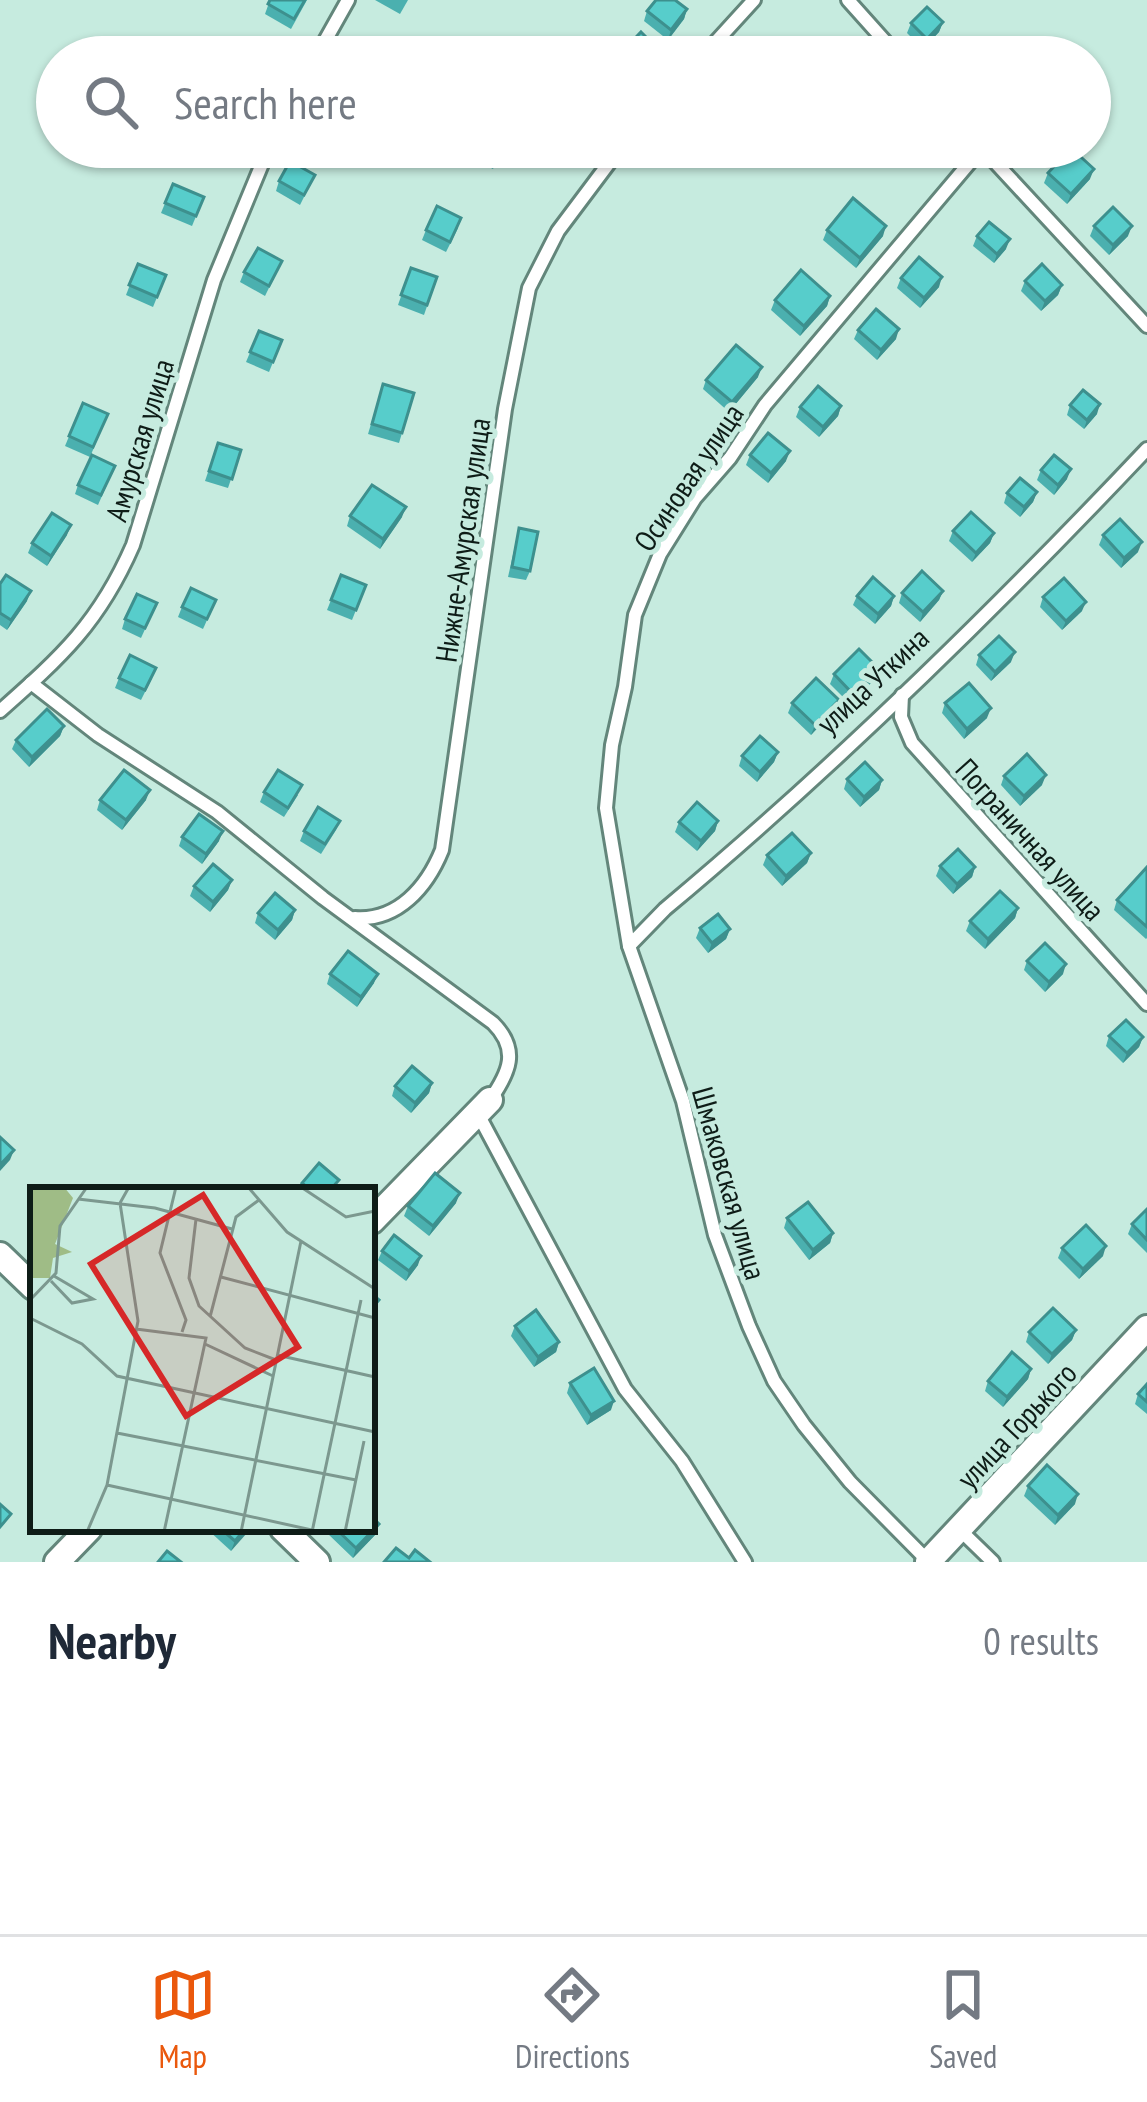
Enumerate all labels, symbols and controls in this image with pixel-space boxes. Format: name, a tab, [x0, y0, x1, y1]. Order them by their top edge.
search box	[36, 36, 1111, 168]
icon: search	[78, 69, 144, 135]
text: Search here	[174, 73, 357, 131]
street label: Амурская улица	[96, 354, 182, 526]
street label: Осиновая улица	[624, 396, 752, 558]
street label: Нижне-Амурская улица	[426, 415, 498, 665]
street label: улица Уткина	[808, 618, 936, 742]
street label: Пограничная улица	[948, 750, 1114, 928]
street label: Шмаковская улица	[684, 1082, 776, 1284]
inset map	[30, 1187, 375, 1532]
street label: улица Горького	[948, 1354, 1084, 1496]
text: Nearby	[48, 1607, 176, 1673]
text: 0 results	[983, 1615, 1099, 1666]
tab: Map	[150, 1962, 216, 2077]
tab: Directions	[515, 1962, 630, 2077]
tab: Saved	[929, 1962, 997, 2077]

